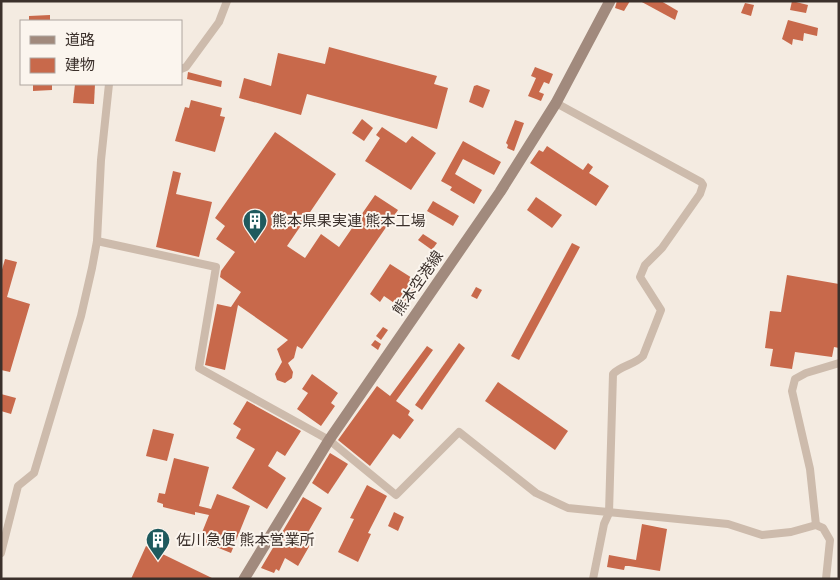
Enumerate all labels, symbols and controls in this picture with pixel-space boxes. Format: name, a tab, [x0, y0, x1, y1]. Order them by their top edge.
legend	[20, 20, 182, 85]
text: 道路	[65, 31, 95, 49]
text: 建物	[65, 56, 95, 74]
building icon: 熊本県果実連 熊本工場	[242, 208, 268, 242]
place label: 熊本県果実連 熊本工場	[272, 212, 425, 230]
street label: 熊本空港線	[389, 247, 447, 319]
building icon: 佐川急便 熊本営業所	[145, 527, 171, 561]
place label: 佐川急便 熊本営業所	[176, 531, 314, 549]

